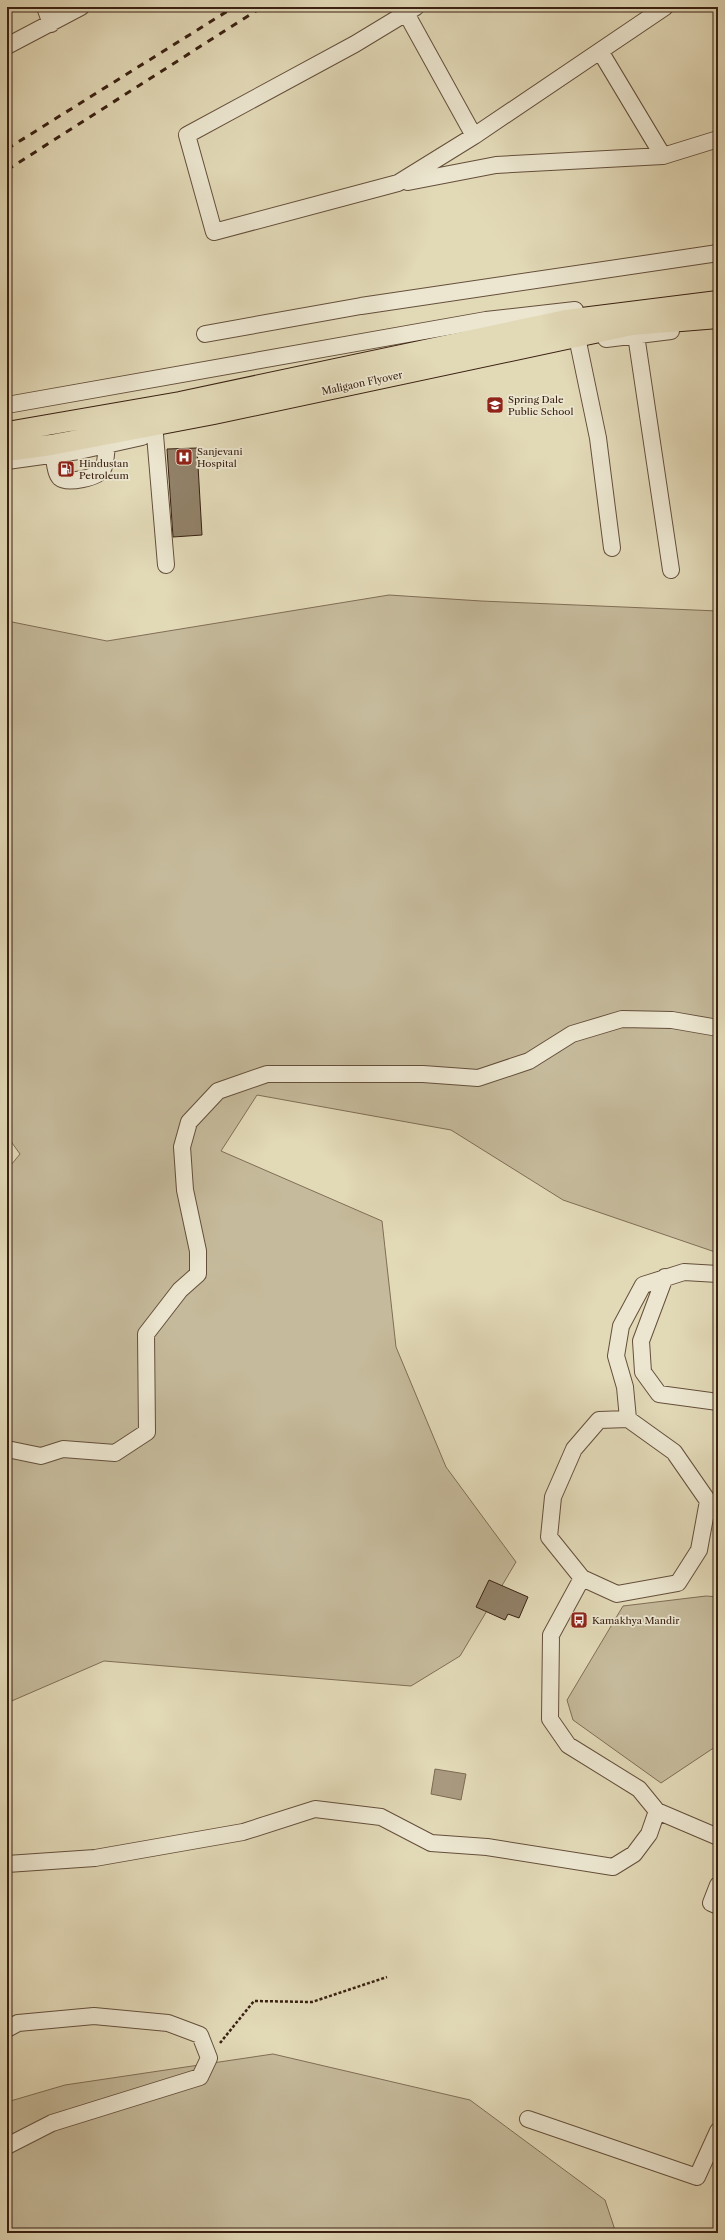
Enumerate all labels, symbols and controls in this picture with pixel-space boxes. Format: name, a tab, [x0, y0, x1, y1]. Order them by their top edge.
street label: Maligaon Flyover	[320, 368, 404, 398]
place label: Spring Dale Public School	[508, 393, 573, 418]
school or university icon: Spring Dale Public School	[485, 395, 505, 415]
place label: Sanjevani Hospital	[197, 445, 242, 470]
hospital icon: Sanjevani Hospital	[174, 447, 194, 467]
place label: Hindustan Petroleum	[79, 457, 129, 482]
fuel station icon: Hindustan Petroleum	[56, 459, 76, 479]
bus stop icon: Kamakhya Mandir	[569, 1610, 589, 1630]
place label: Kamakhya Mandir	[592, 1614, 680, 1627]

